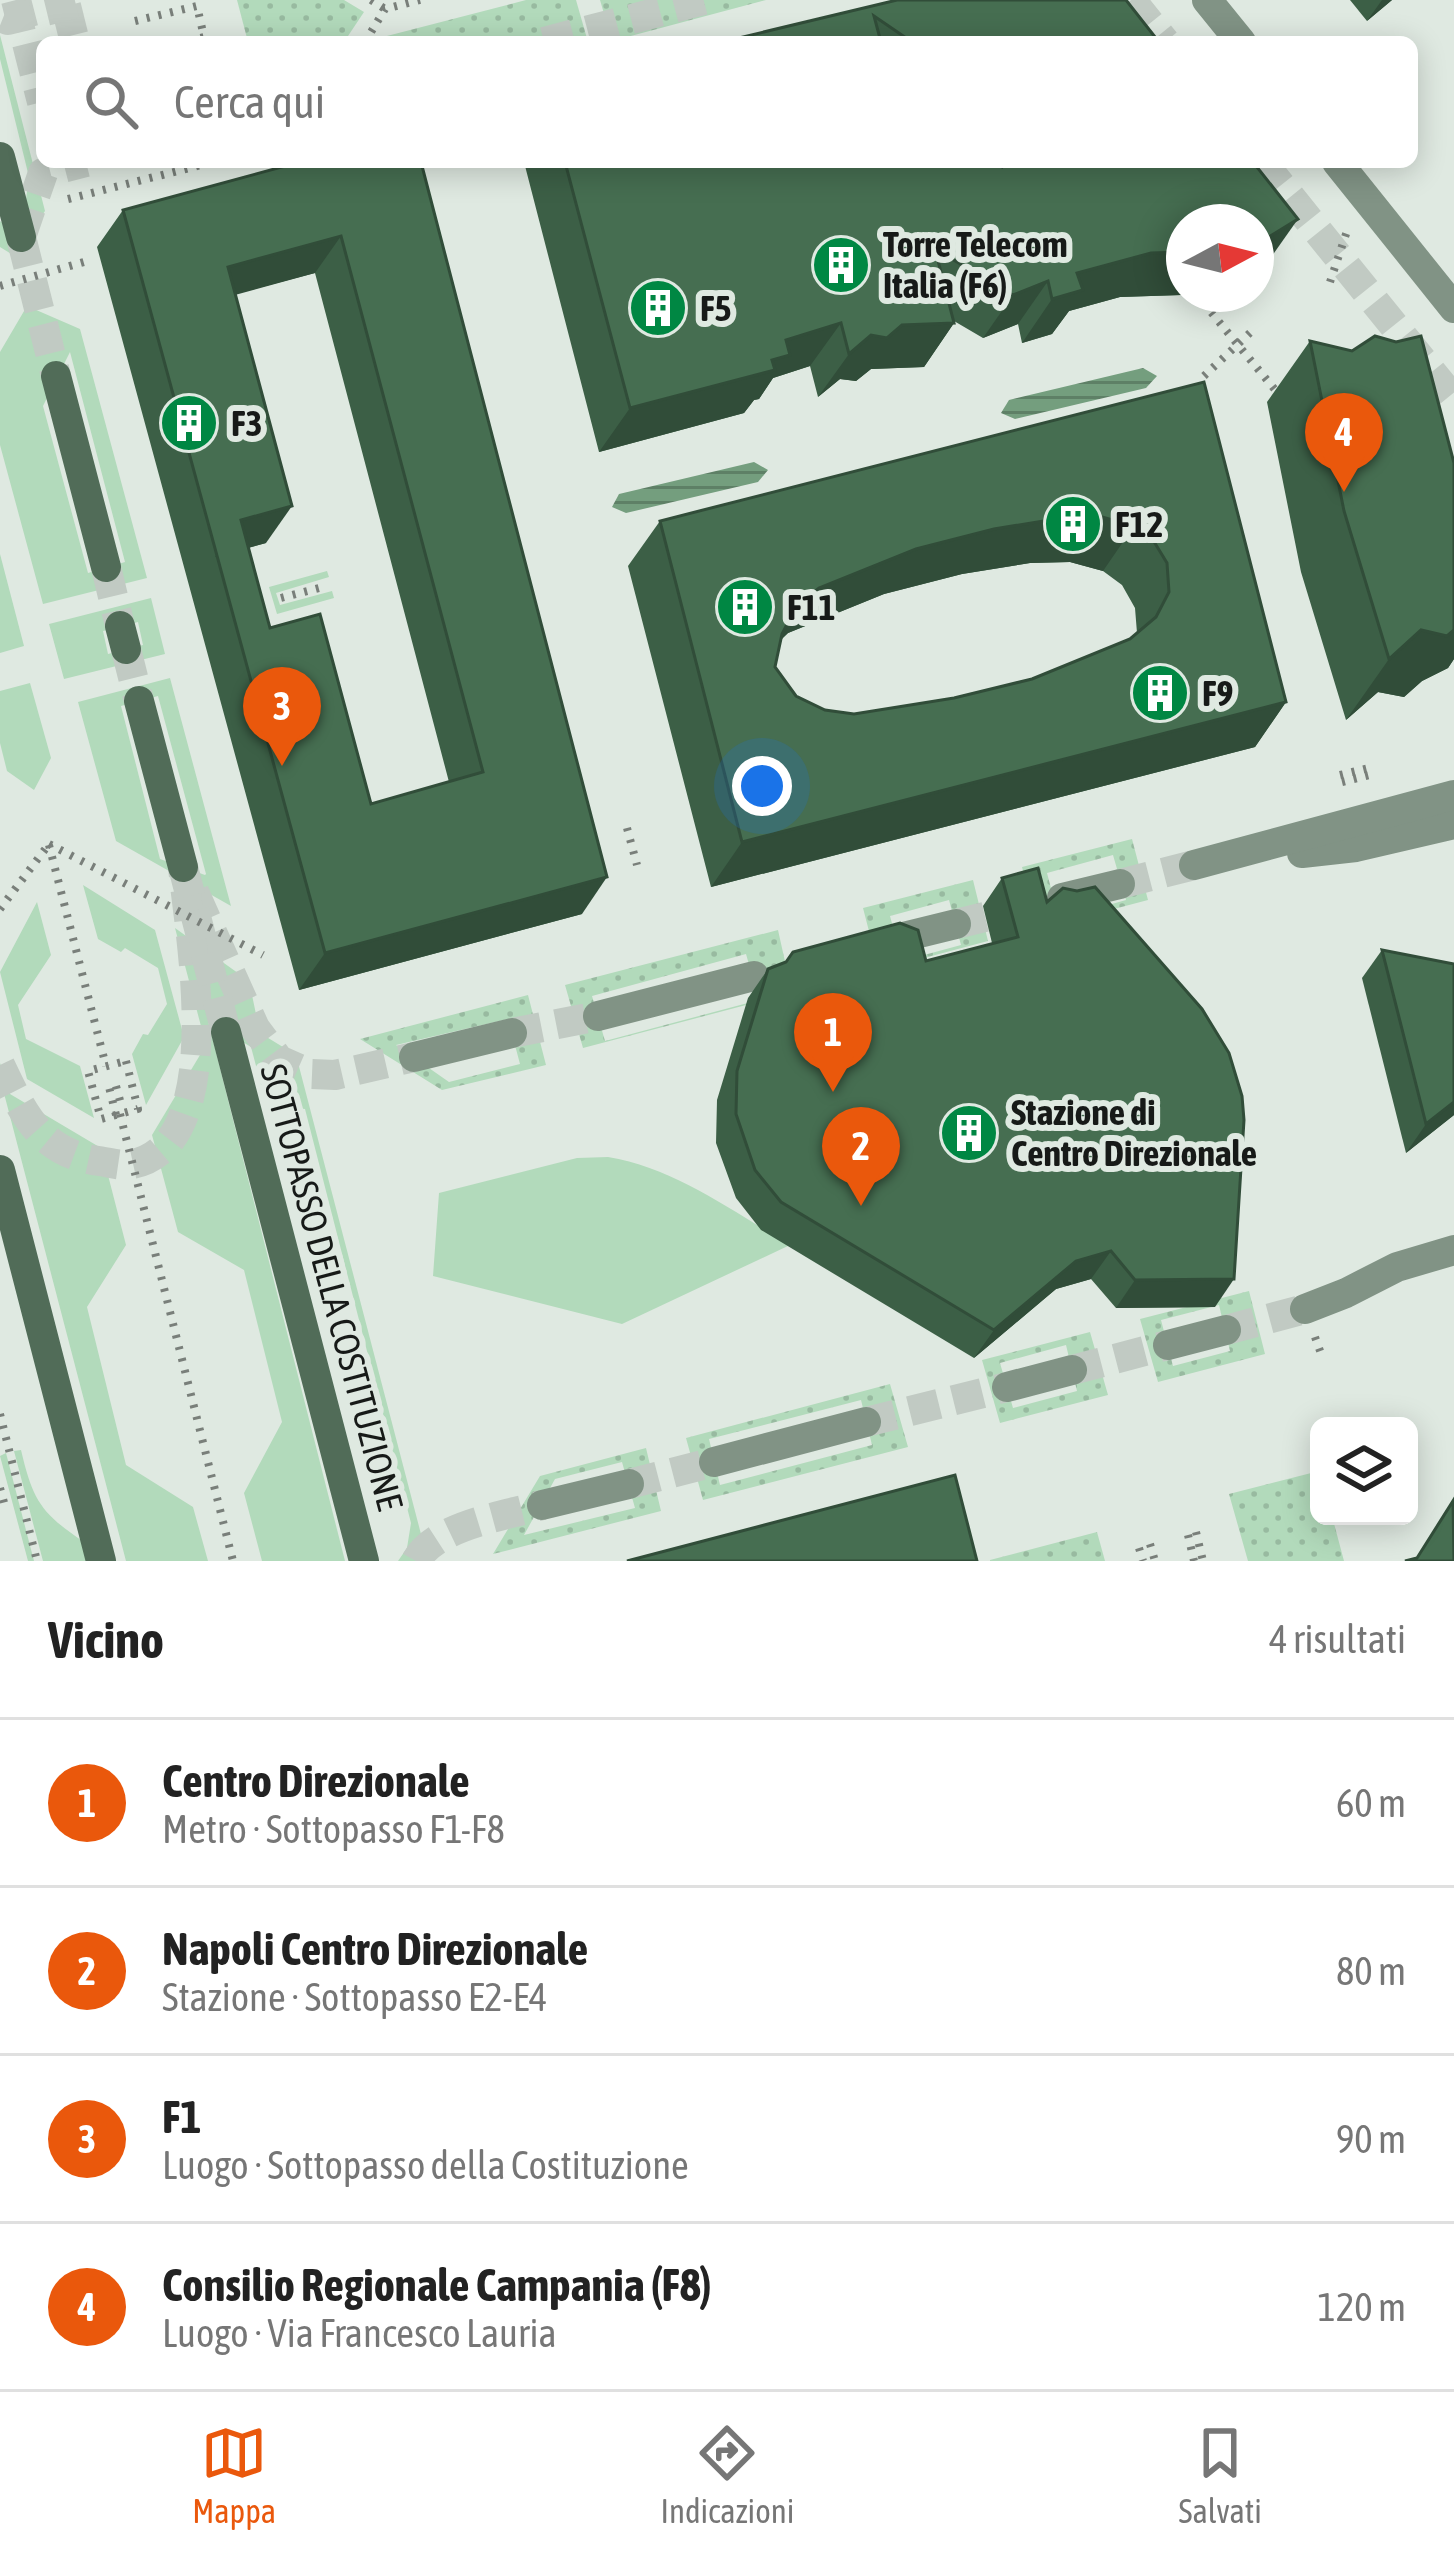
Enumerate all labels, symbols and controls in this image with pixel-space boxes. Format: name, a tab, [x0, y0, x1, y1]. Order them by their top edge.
search box	[36, 36, 1418, 168]
icon: search	[78, 69, 144, 135]
text: Cerca qui	[174, 76, 325, 128]
north arrow	[1166, 204, 1274, 312]
place label: Torre Telecom Italia (F6)	[883, 223, 1068, 306]
building icon: Torre Telecom Italia (F6)	[810, 234, 872, 296]
building icon: F5	[627, 277, 689, 339]
place label: F5	[700, 287, 731, 329]
building icon: F3	[158, 392, 220, 454]
pin: 4	[1305, 393, 1383, 492]
place label: F3	[231, 402, 262, 444]
building icon: F12	[1042, 493, 1104, 555]
place label: F12	[1115, 503, 1163, 545]
building icon: F11	[714, 576, 776, 638]
place label: F11	[787, 586, 835, 628]
building icon: F9	[1129, 662, 1191, 724]
pin: 3	[243, 667, 321, 766]
place label: F9	[1202, 672, 1233, 714]
your location	[732, 756, 792, 816]
pin: 1	[794, 993, 872, 1092]
street label: SOTTOPASSO DELLA COSTITUZIONE	[252, 1059, 412, 1515]
place label: Stazione di Centro Direzionale	[1011, 1091, 1257, 1174]
building icon: Stazione di Centro Direzionale	[938, 1102, 1000, 1164]
pin: 2	[822, 1107, 900, 1206]
map controls	[1310, 1417, 1418, 1525]
button: layers	[1310, 1417, 1418, 1525]
text: Vicino	[48, 1610, 164, 1669]
text: 4 risultati	[1269, 1617, 1406, 1661]
text: Centro Direzionale	[162, 1755, 470, 1807]
text: 1	[78, 1781, 96, 1825]
text: 60 m	[1336, 1781, 1406, 1825]
text: Metro · Sottopasso F1-F8	[162, 1807, 505, 1851]
text: Napoli Centro Direzionale	[162, 1923, 588, 1975]
text: 2	[78, 1949, 96, 1993]
text: 80 m	[1336, 1949, 1406, 1993]
text: Stazione · Sottopasso E2-E4	[162, 1975, 547, 2019]
text: F1	[162, 2091, 201, 2143]
text: 3	[78, 2117, 96, 2161]
text: 90 m	[1336, 2117, 1406, 2161]
text: Luogo · Sottopasso della Costituzione	[162, 2143, 689, 2187]
text: Consilio Regionale Campania (F8)	[162, 2259, 712, 2311]
text: 4	[78, 2285, 96, 2329]
text: 120 m	[1318, 2285, 1406, 2329]
text: Luogo · Via Francesco Lauria	[162, 2311, 557, 2355]
tab: Mappa	[192, 2420, 276, 2530]
tab: Indicazioni	[660, 2420, 794, 2530]
tab: Salvati	[1179, 2420, 1262, 2530]

